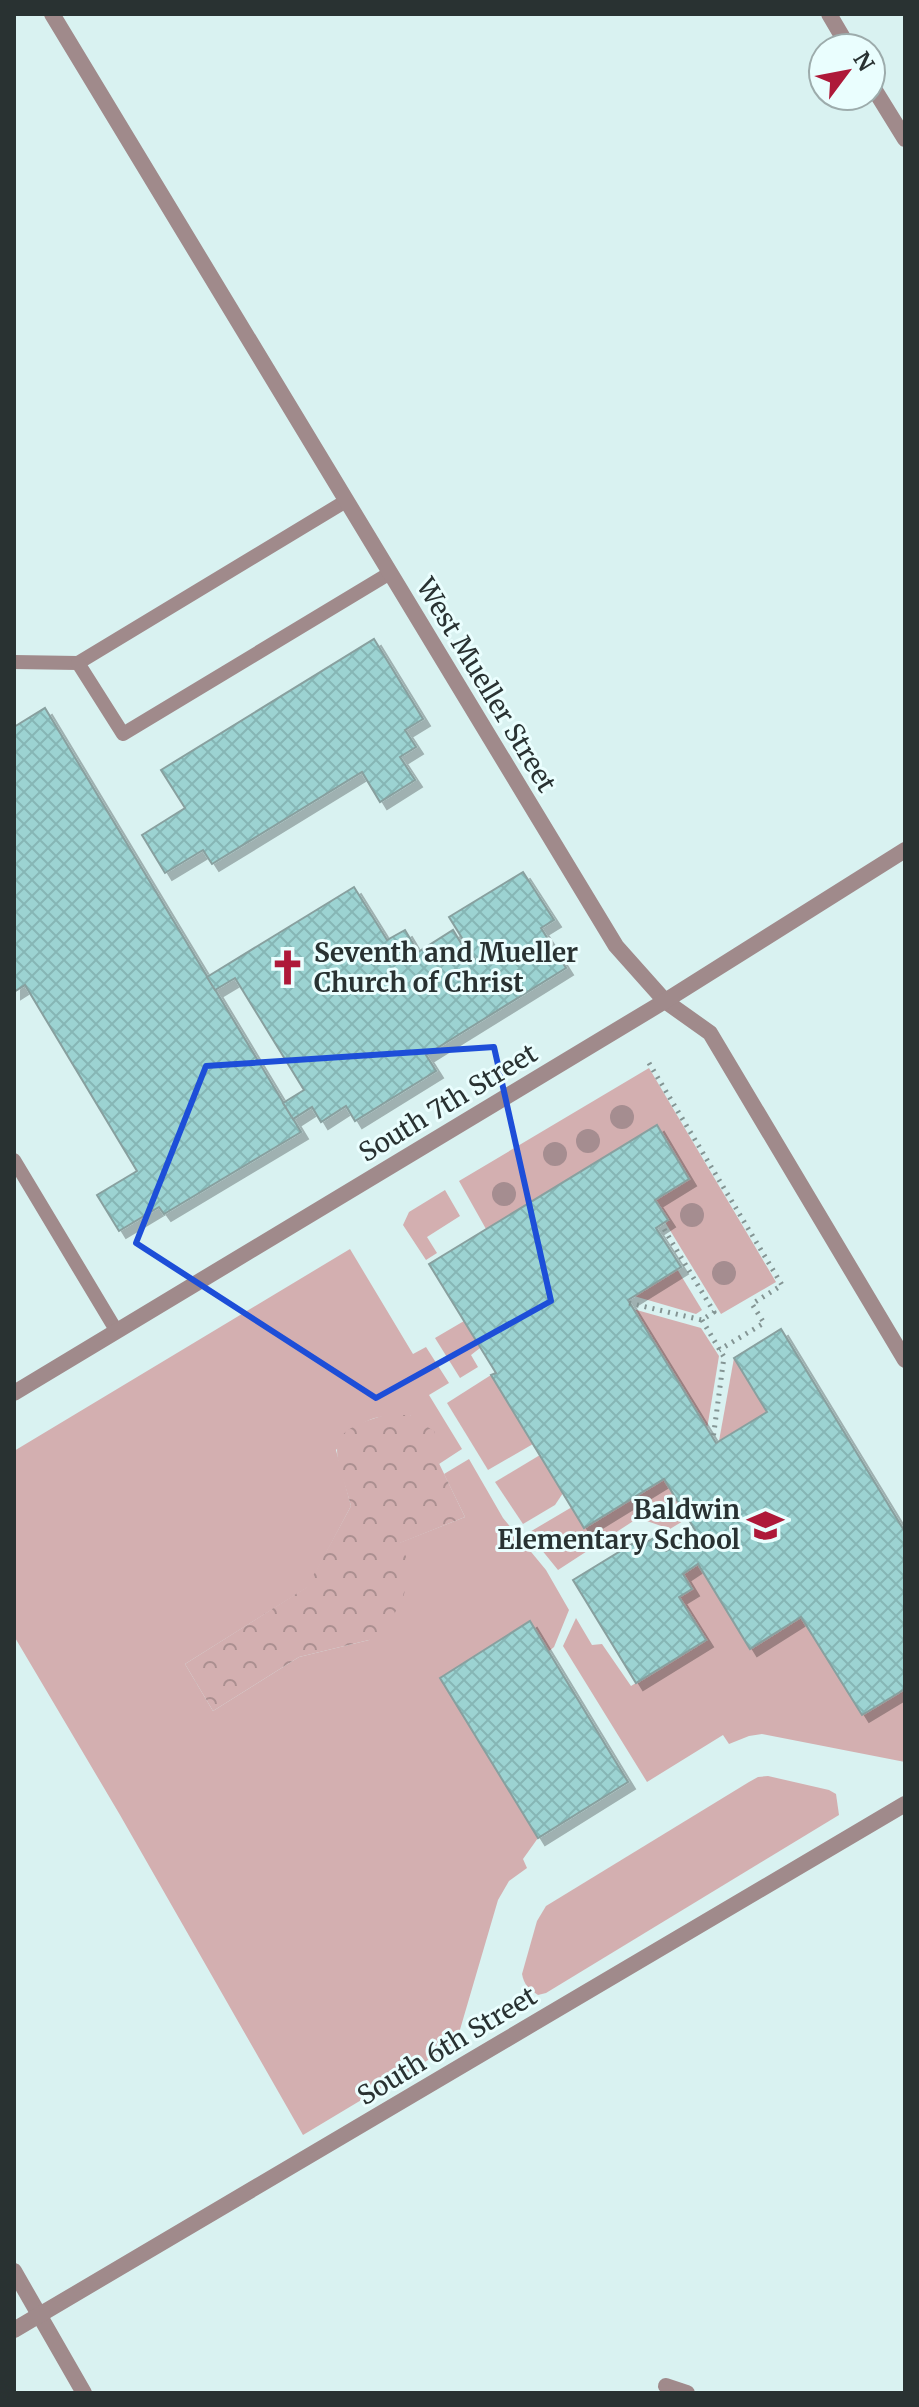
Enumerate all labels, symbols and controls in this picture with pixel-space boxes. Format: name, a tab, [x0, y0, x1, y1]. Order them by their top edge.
north arrow	[807, 32, 887, 112]
text: N	[847, 47, 881, 77]
street label: West Mueller Street	[409, 571, 563, 798]
place label: Seventh and Mueller Church of Christ	[314, 936, 578, 999]
church icon: Seventh and Mueller Church of Christ	[269, 949, 307, 987]
street label: South 7th Street	[352, 1036, 543, 1169]
place label: Baldwin Elementary School	[497, 1493, 740, 1556]
school or university icon: Baldwin Elementary School	[747, 1506, 785, 1544]
street label: South 6th Street	[351, 1979, 542, 2112]

